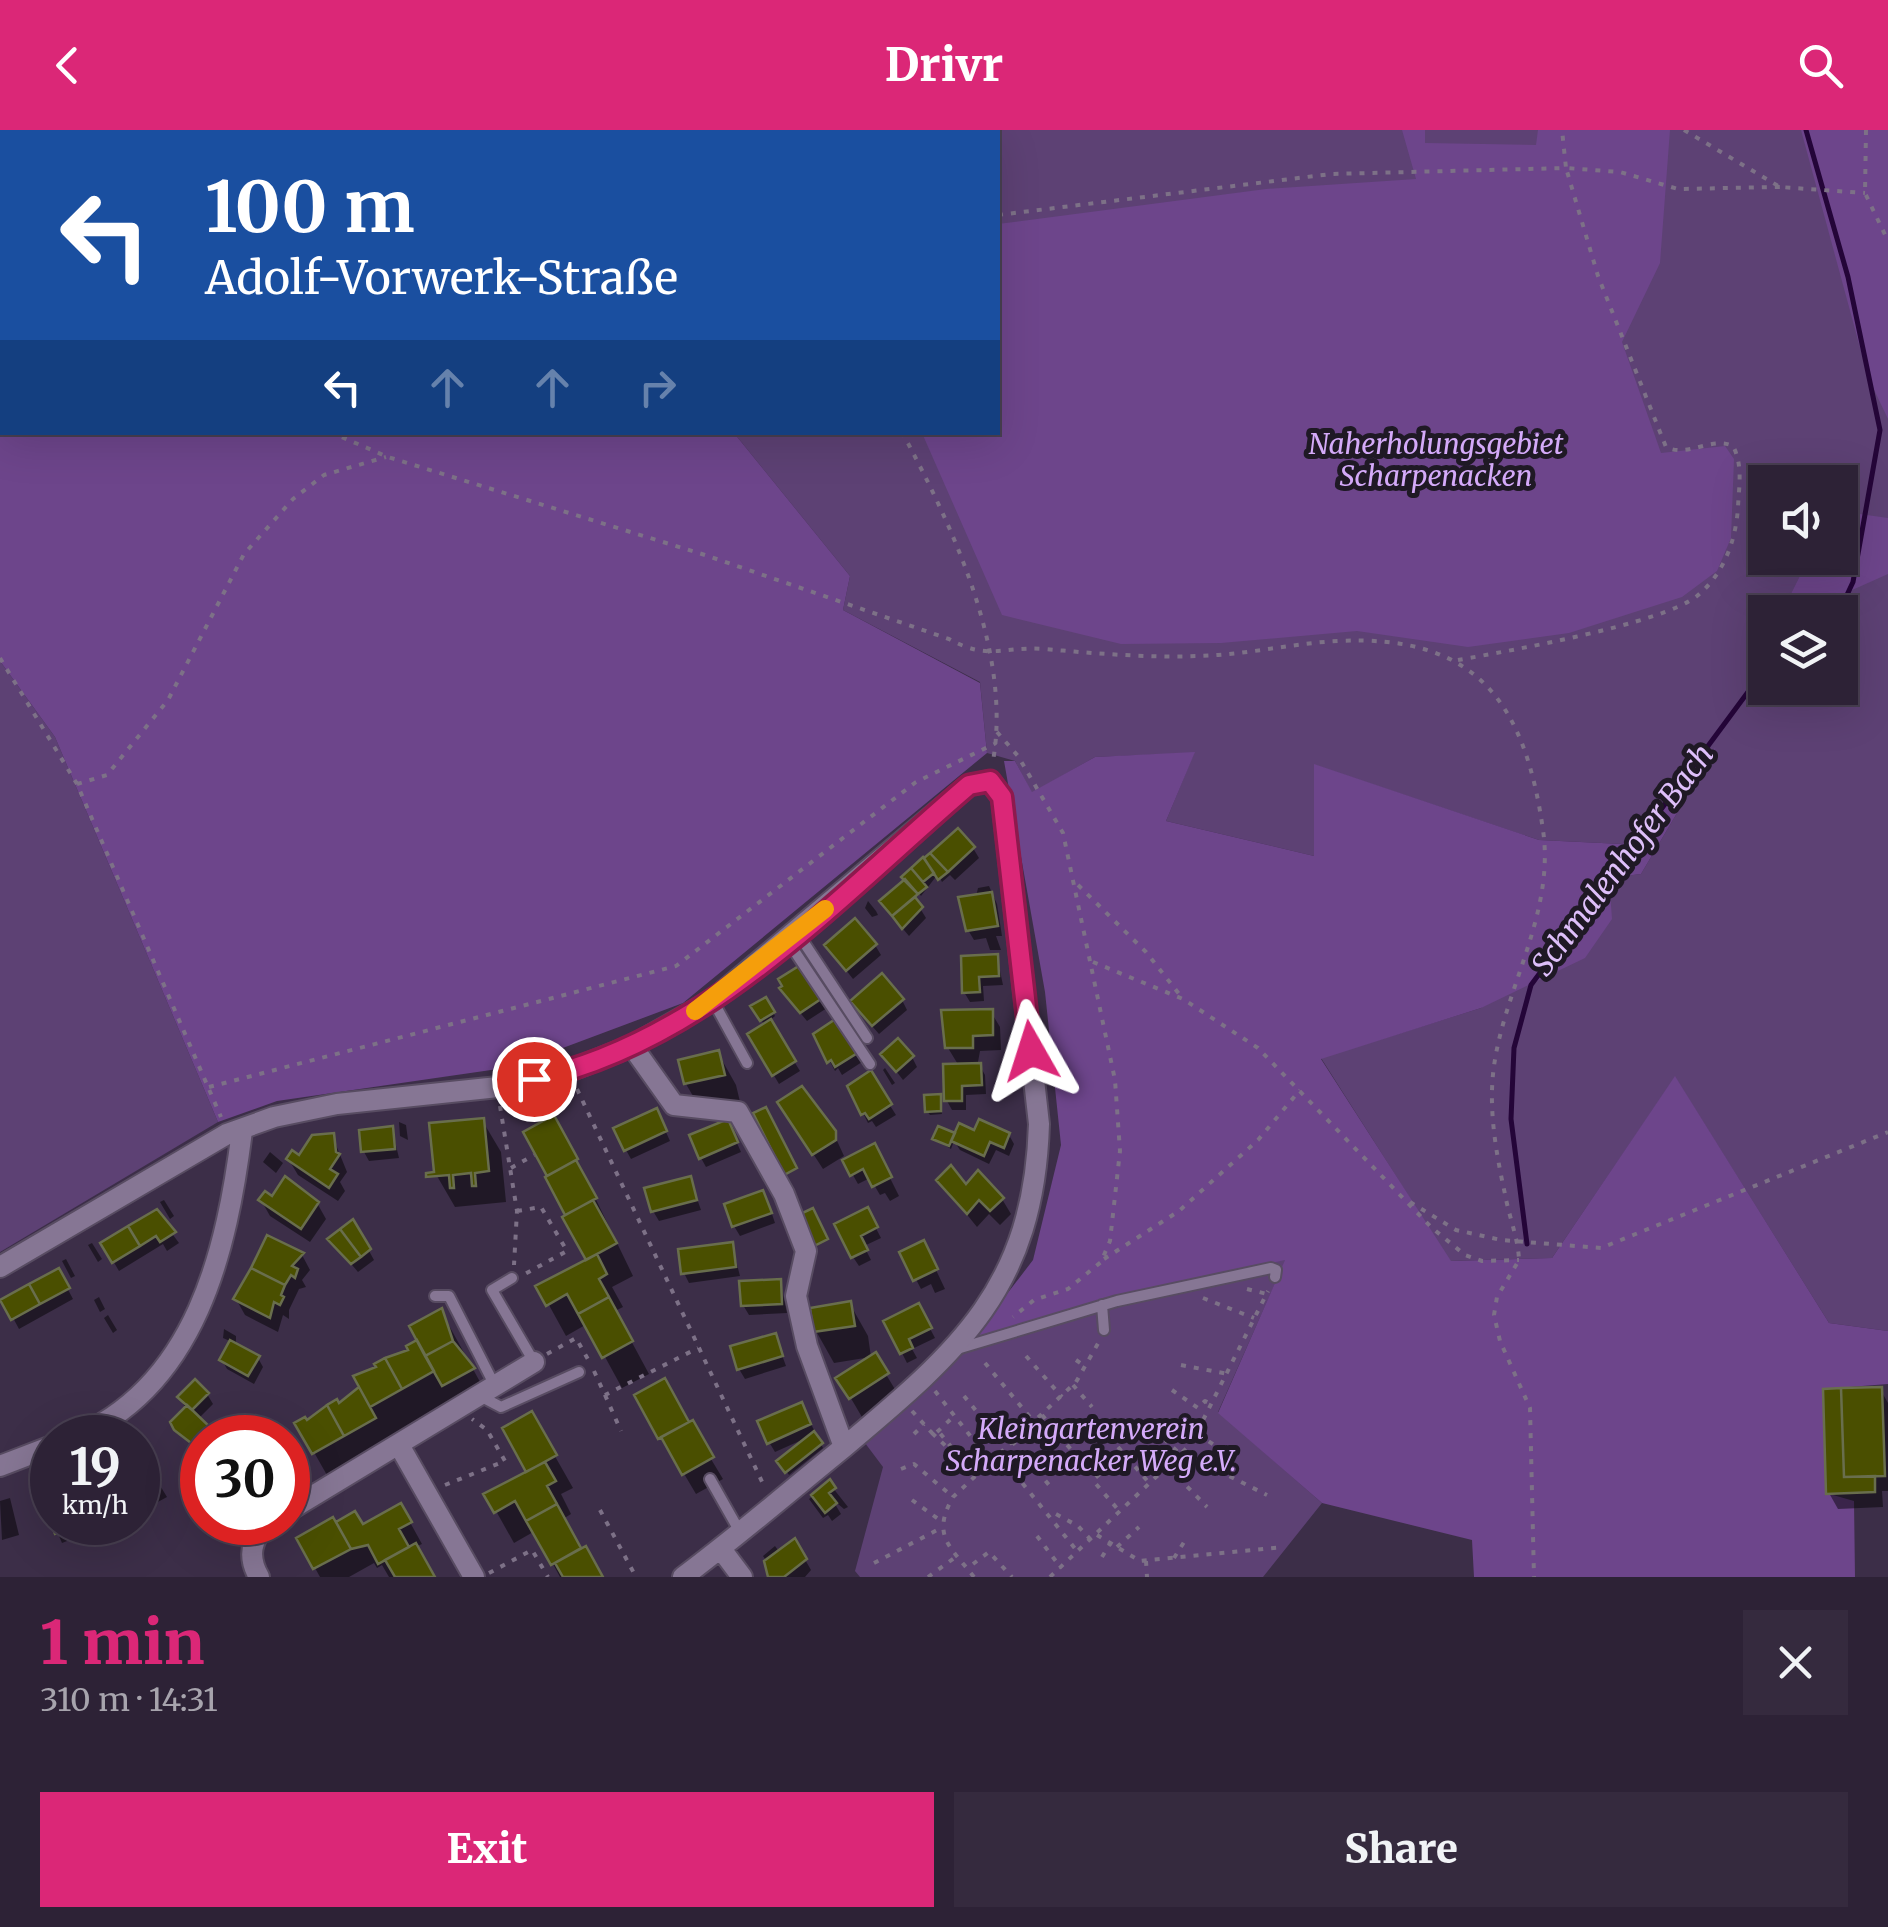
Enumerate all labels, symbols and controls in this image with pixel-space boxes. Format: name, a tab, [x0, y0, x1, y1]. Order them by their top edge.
text: Drivr	[885, 37, 1003, 93]
icon: back	[40, 38, 95, 93]
icon: search	[1793, 38, 1848, 93]
text: 100 m	[205, 163, 415, 251]
icon: left	[40, 170, 170, 300]
text: Adolf-Vorwerk-Straße	[205, 250, 678, 306]
icon: left	[315, 360, 370, 415]
icon: ahead	[420, 360, 475, 415]
icon: ahead	[525, 360, 580, 415]
icon: right	[630, 360, 685, 415]
park label: Naherholungsgebiet Scharpenacken	[1309, 426, 1564, 494]
map controls	[1748, 465, 1858, 705]
button: sound	[1748, 465, 1858, 575]
button: layers	[1748, 595, 1858, 705]
water label: Schmalenhofer Bach	[1523, 736, 1721, 982]
position arrow	[979, 999, 1083, 1103]
pin	[492, 1037, 577, 1122]
icon: arrive	[507, 1052, 562, 1107]
park label: Kleingartenverein Scharpenacker Weg e.V.	[945, 1411, 1237, 1479]
speed limit sign: 30	[180, 1415, 310, 1545]
text: 19	[69, 1436, 121, 1499]
text: km/h	[62, 1489, 128, 1521]
text: 1 min	[40, 1605, 204, 1680]
button: close	[1743, 1610, 1848, 1715]
text: 310 m · 14:31	[40, 1680, 218, 1720]
button: Exit	[40, 1792, 934, 1907]
button: Share	[954, 1792, 1848, 1907]

